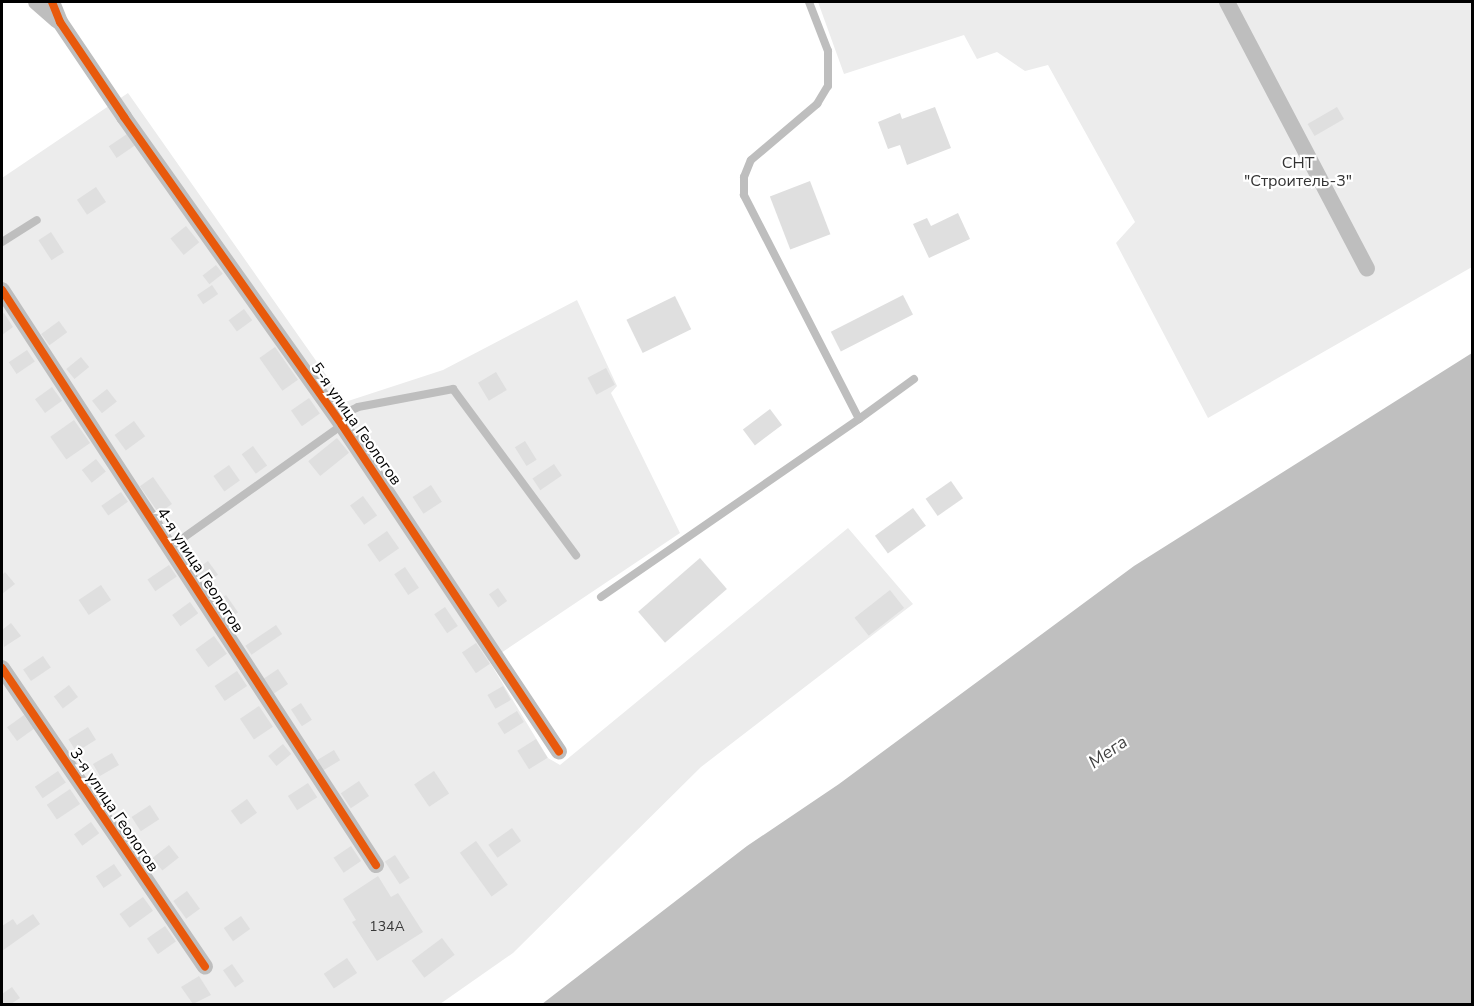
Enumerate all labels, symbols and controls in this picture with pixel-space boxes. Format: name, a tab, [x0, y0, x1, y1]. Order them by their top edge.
park label: СНТ "Строитель-3"	[1244, 153, 1352, 191]
street label: 5-я улица Геологов	[306, 359, 406, 489]
street label: 4-я улица Геологов	[152, 504, 248, 636]
water label: Мега	[1084, 731, 1132, 773]
street label: 3-я улица Геологов	[65, 744, 163, 876]
house number: 134А	[369, 919, 405, 935]

